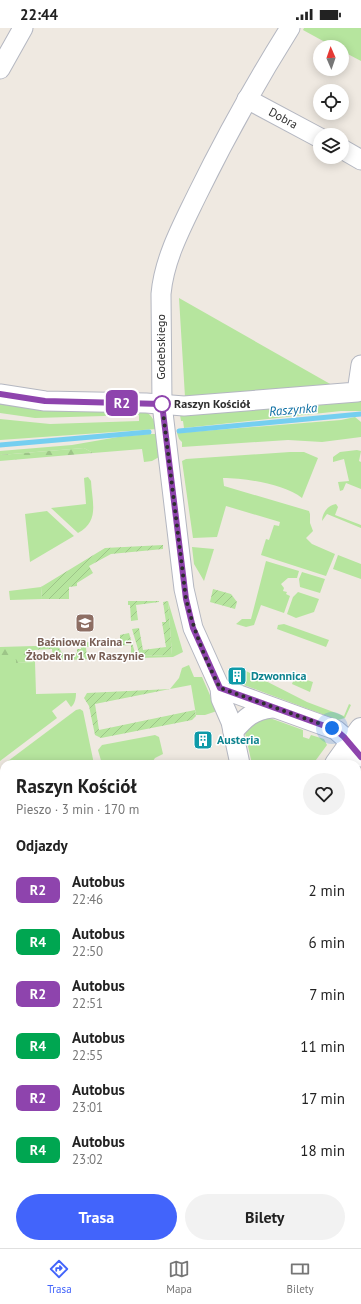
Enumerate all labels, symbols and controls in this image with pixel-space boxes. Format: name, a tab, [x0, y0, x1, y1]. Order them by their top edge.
text: 22:44	[20, 5, 58, 24]
north arrow	[313, 40, 349, 76]
map controls	[313, 40, 349, 164]
button: locate	[313, 84, 349, 120]
street label: Dobra	[266, 104, 301, 132]
button: layers	[313, 128, 349, 164]
street label: Godebskiego	[153, 314, 168, 380]
line badge: R2	[104, 390, 140, 416]
text: R2	[114, 394, 130, 412]
marker: Raszyn Kościół	[153, 395, 171, 413]
place label: Raszyn Kościół	[174, 396, 250, 411]
water label: Raszynka	[268, 399, 318, 420]
school or university icon: Baśniowa Kraina – Żłobek nr 1 w Raszynie	[74, 612, 96, 634]
place label: Baśniowa Kraina – Żłobek nr 1 w Raszynie	[26, 634, 144, 663]
building icon: Dzwonnica	[226, 665, 248, 687]
place label: Dzwonnica	[251, 668, 307, 683]
your location	[322, 718, 342, 738]
building icon: Austeria	[192, 729, 214, 751]
place label: Austeria	[217, 732, 259, 747]
button: heart	[303, 773, 345, 815]
text: Raszyn Kościół	[16, 774, 137, 798]
text: Pieszo · 3 min · 170 m	[16, 801, 139, 818]
text: Odjazdy	[16, 836, 68, 855]
text: Autobus	[72, 872, 125, 891]
text: R2	[30, 881, 46, 899]
text: 2 min	[308, 881, 345, 900]
text: 22:46	[72, 891, 103, 908]
text: Autobus	[72, 924, 125, 943]
text: R4	[30, 933, 46, 951]
text: 6 min	[308, 933, 345, 952]
text: 22:50	[72, 943, 103, 960]
text: Autobus	[72, 976, 125, 995]
text: R2	[30, 985, 46, 1003]
text: 7 min	[309, 985, 345, 1004]
text: 22:51	[72, 995, 103, 1012]
text: Autobus	[72, 1028, 125, 1047]
text: R4	[30, 1037, 46, 1055]
text: 11 min	[300, 1037, 345, 1056]
text: 22:55	[72, 1047, 103, 1064]
text: Autobus	[72, 1080, 125, 1099]
text: R2	[30, 1089, 46, 1107]
text: 17 min	[301, 1089, 345, 1108]
text: 23:01	[72, 1099, 103, 1116]
text: Autobus	[72, 1132, 125, 1151]
text: R4	[30, 1141, 46, 1159]
text: 18 min	[300, 1141, 345, 1160]
text: 23:02	[72, 1151, 103, 1168]
button: Trasa	[16, 1194, 177, 1240]
button: Bilety	[185, 1194, 345, 1240]
tab: Trasa	[47, 1258, 72, 1296]
tab: Mapa	[166, 1258, 192, 1296]
tab: Bilety	[287, 1258, 314, 1296]

